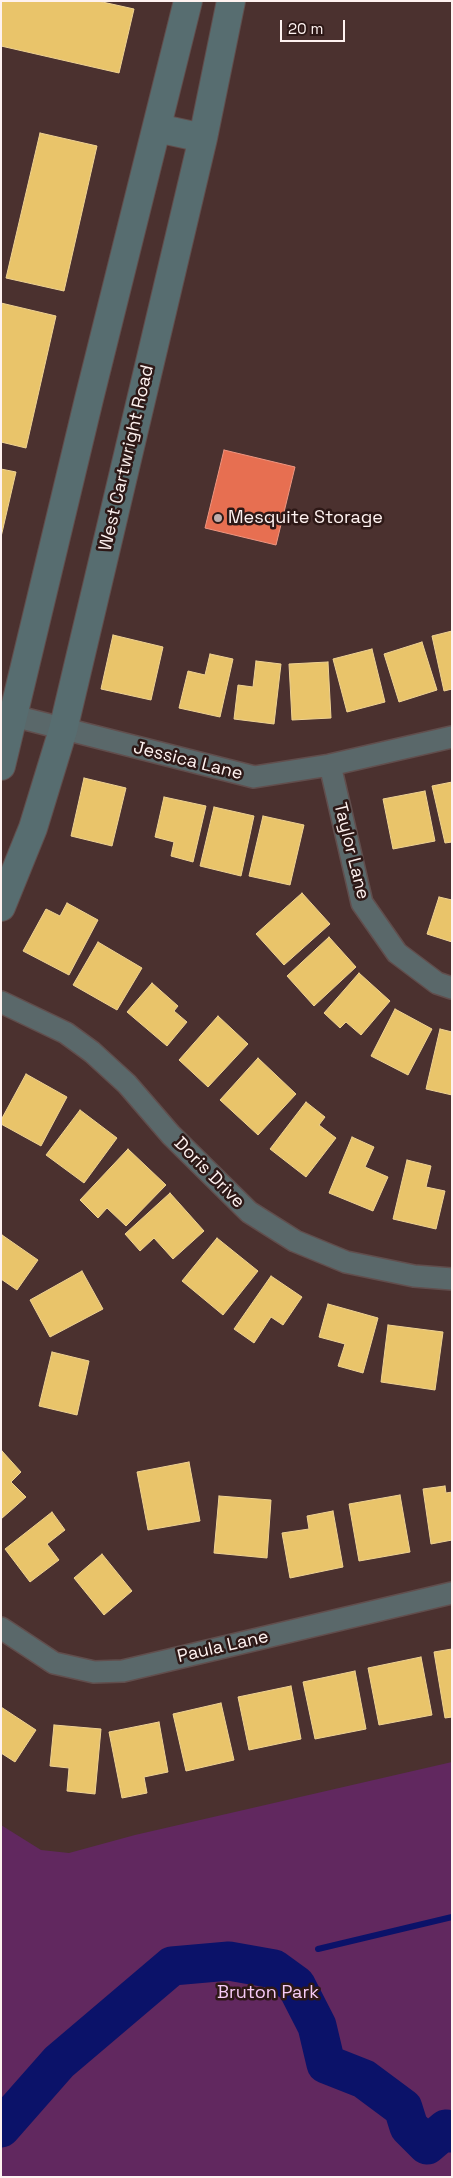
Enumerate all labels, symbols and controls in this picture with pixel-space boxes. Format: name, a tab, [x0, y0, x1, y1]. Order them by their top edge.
scale bar	[283, 10, 348, 42]
text: 20 m	[288, 19, 323, 38]
street label: West Cartwright Road	[95, 363, 159, 553]
place label: Mesquite Storage	[228, 507, 383, 529]
marker: Mesquite Storage	[212, 512, 224, 524]
street label: Jessica Lane	[131, 737, 245, 785]
street label: Taylor Lane	[329, 800, 373, 902]
street label: Doris Drive	[169, 1133, 249, 1213]
street label: Paula Lane	[175, 1626, 271, 1668]
park label: Bruton Park	[217, 1982, 319, 2004]

